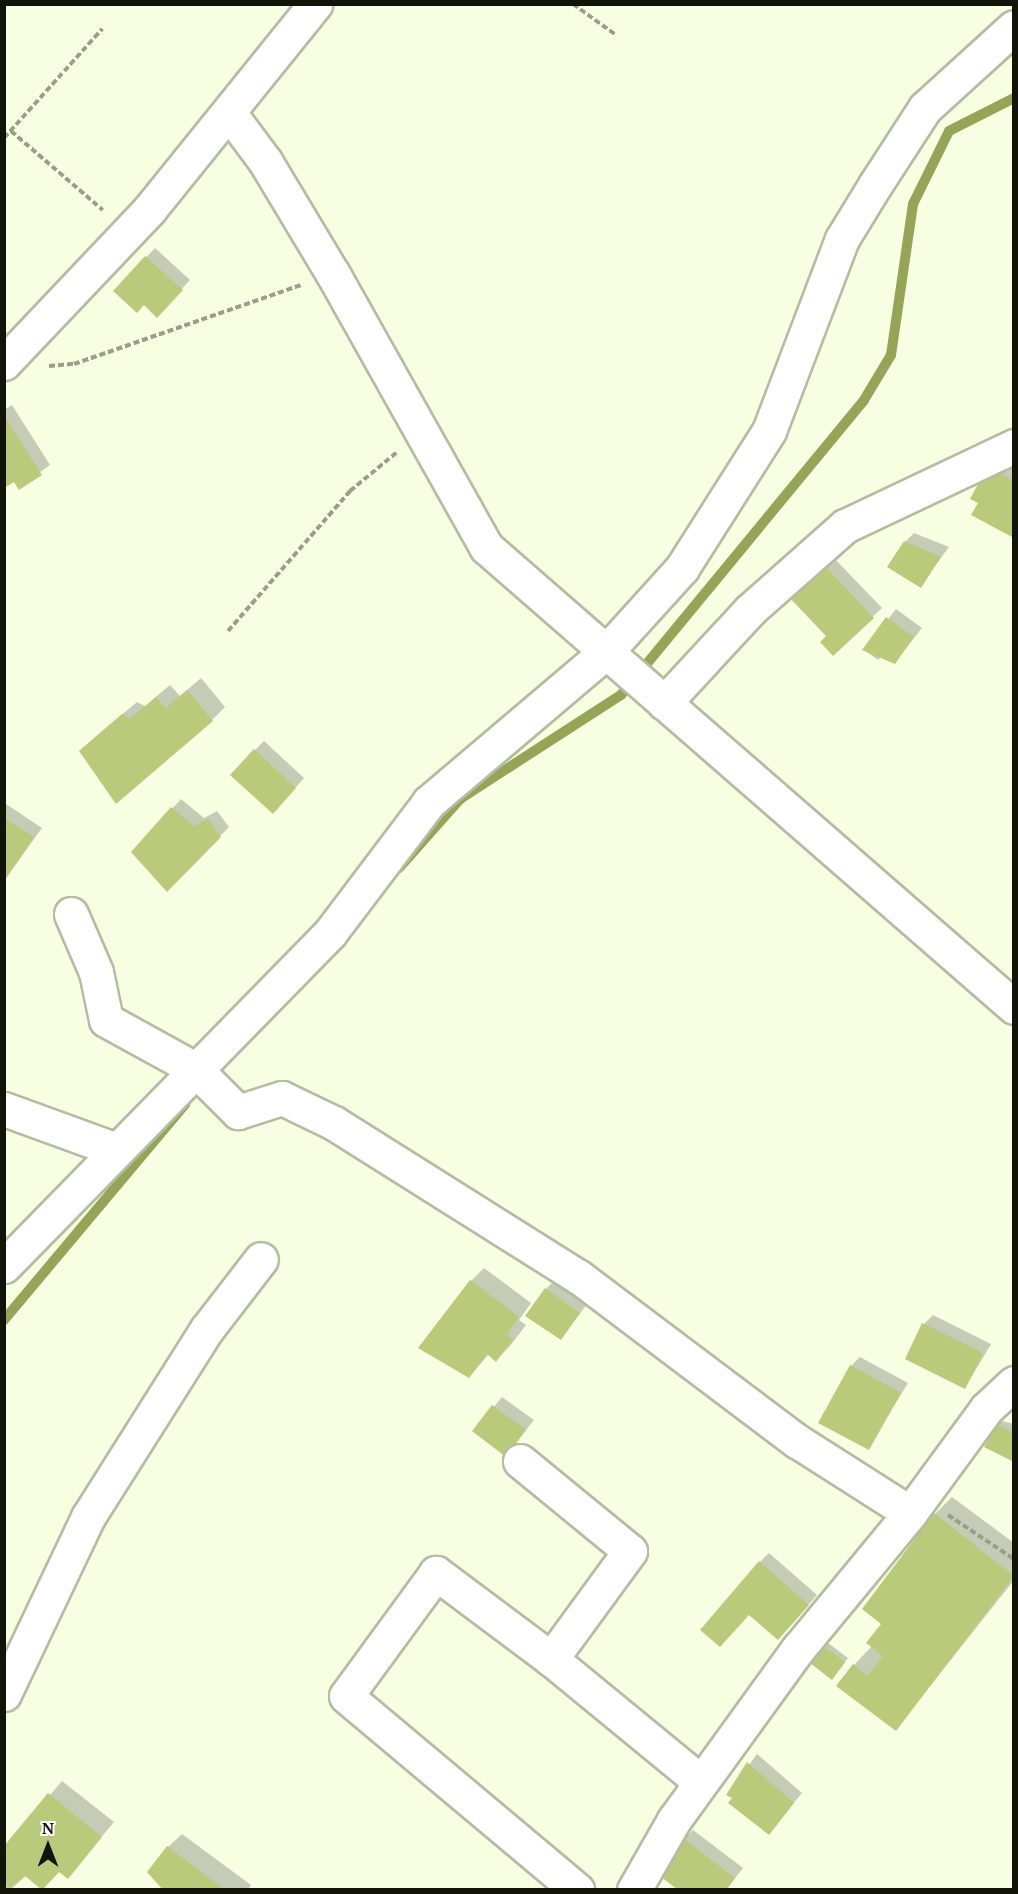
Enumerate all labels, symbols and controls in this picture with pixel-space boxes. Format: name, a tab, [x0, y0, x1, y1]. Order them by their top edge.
north arrow	[18, 1816, 78, 1876]
text: N	[42, 1817, 54, 1839]

